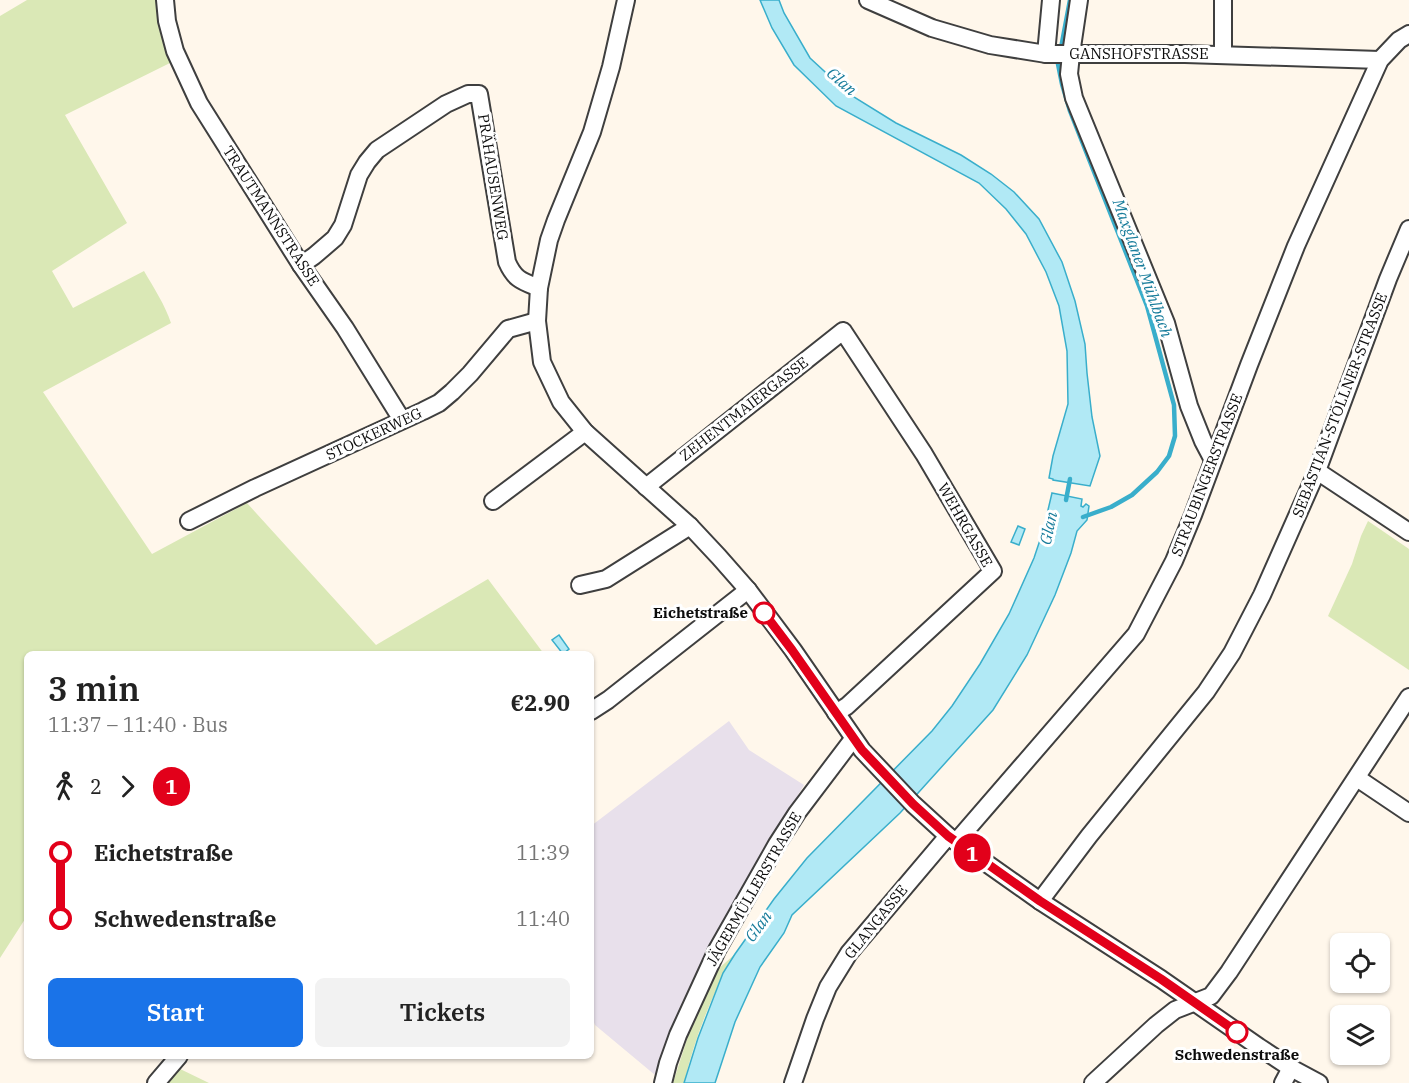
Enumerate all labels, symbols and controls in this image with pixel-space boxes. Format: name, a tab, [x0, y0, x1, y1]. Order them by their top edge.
street label: GANSHOFSTRASSE	[1069, 44, 1209, 63]
water label: Glan	[823, 63, 861, 99]
street label: PRÄHAUSENWEG	[474, 112, 513, 242]
street label: TRAUTMANNSTRASSE	[219, 142, 324, 289]
water label: Maxglaner Mühlbach	[1108, 195, 1177, 340]
street label: SEBASTIAN-STÖLLNER-STRASSE	[1288, 290, 1391, 520]
street label: ZEHENTMAIERGASSE	[675, 352, 812, 465]
street label: STRAUBINGERSTRASSE	[1167, 391, 1246, 559]
street label: STOCKERWEG	[323, 403, 425, 464]
street label: WEHRGASSE	[934, 479, 997, 570]
water label: Glan	[1035, 510, 1061, 546]
marker: Eichetstraße	[753, 602, 775, 624]
place label: Eichetstraße	[653, 603, 748, 622]
text: 3 min	[48, 667, 140, 710]
text: €2.90	[511, 688, 570, 717]
text: 11:37 – 11:40 · Bus	[48, 711, 228, 738]
icon: walk	[48, 770, 81, 803]
icon: forward	[111, 770, 144, 803]
text: 1	[165, 772, 178, 800]
text: 2	[90, 773, 102, 800]
street label: JÄGERMÜLLERSTRASSE	[702, 808, 805, 969]
line badge: 1	[952, 834, 992, 872]
text: Eichetstraße	[94, 838, 233, 867]
text: 11:39	[516, 839, 570, 866]
text: 1	[966, 839, 978, 867]
street label: GLANGASSE	[840, 881, 911, 963]
text: Schwedenstraße	[94, 904, 276, 933]
text: 11:40	[516, 905, 570, 932]
water label: Glan	[740, 907, 776, 945]
map controls	[1330, 933, 1390, 1065]
button: locate	[1330, 933, 1390, 993]
button: Start	[48, 978, 303, 1047]
button: Tickets	[315, 978, 570, 1047]
button: layers	[1330, 1005, 1390, 1065]
marker: Schwedenstraße	[1226, 1021, 1248, 1043]
place label: Schwedenstraße	[1175, 1045, 1299, 1064]

